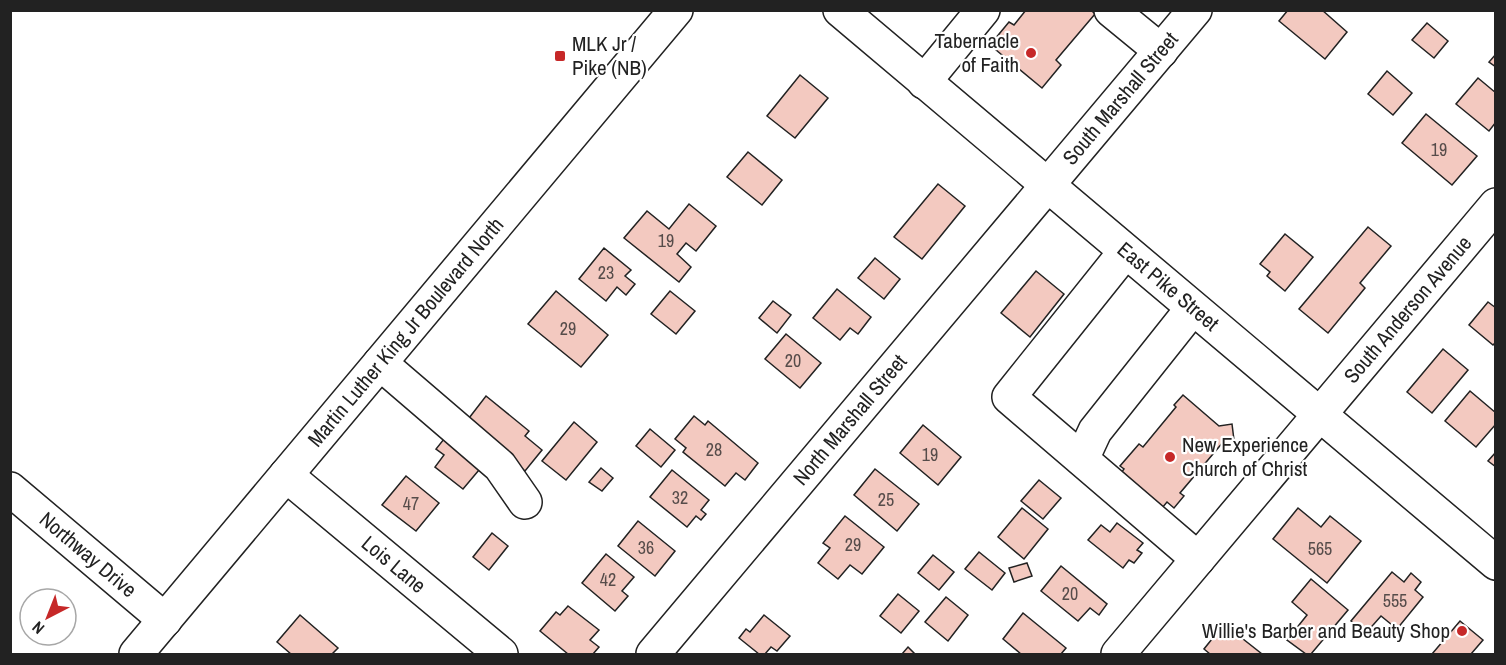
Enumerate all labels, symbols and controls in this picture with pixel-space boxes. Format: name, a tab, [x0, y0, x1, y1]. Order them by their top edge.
street label: South Marshall Street	[1056, 25, 1185, 171]
place label: Tabernacle of Faith	[934, 26, 1019, 79]
place label: MLK Jr / Pike (NB)	[572, 29, 647, 82]
marker: Tabernacle of Faith	[1024, 46, 1038, 60]
marker: MLK Jr / Pike (NB)	[553, 49, 567, 63]
house number: 19	[1431, 137, 1447, 162]
street label: Martin Luther King Jr Boulevard North	[301, 211, 510, 453]
house number: 19	[658, 228, 674, 253]
street label: South Anderson Avenue	[1337, 229, 1478, 389]
street label: East Pike Street	[1111, 235, 1225, 337]
house number: 23	[598, 260, 614, 285]
house number: 29	[560, 316, 576, 341]
house number: 20	[785, 348, 801, 373]
street label: North Marshall Street	[786, 348, 913, 491]
place label: New Experience Church of Christ	[1182, 430, 1308, 483]
house number: 28	[706, 437, 722, 462]
house number: 19	[922, 442, 938, 467]
marker: New Experience Church of Christ	[1163, 450, 1177, 464]
house number: 32	[672, 485, 688, 510]
house number: 25	[878, 487, 894, 512]
house number: 47	[403, 491, 419, 516]
street label: Northway Drive	[34, 505, 143, 604]
street label: Lois Lane	[356, 529, 432, 600]
house number: 29	[845, 532, 861, 557]
house number: 36	[638, 535, 654, 560]
house number: 565	[1308, 536, 1332, 561]
house number: 42	[600, 567, 616, 592]
house number: 20	[1062, 581, 1078, 606]
north arrow	[18, 587, 78, 647]
house number: 555	[1383, 588, 1407, 613]
place label: Willie's Barber and Beauty Shop	[1202, 616, 1450, 645]
text: N	[27, 617, 49, 639]
marker: Willie's Barber and Beauty Shop	[1455, 624, 1469, 638]

